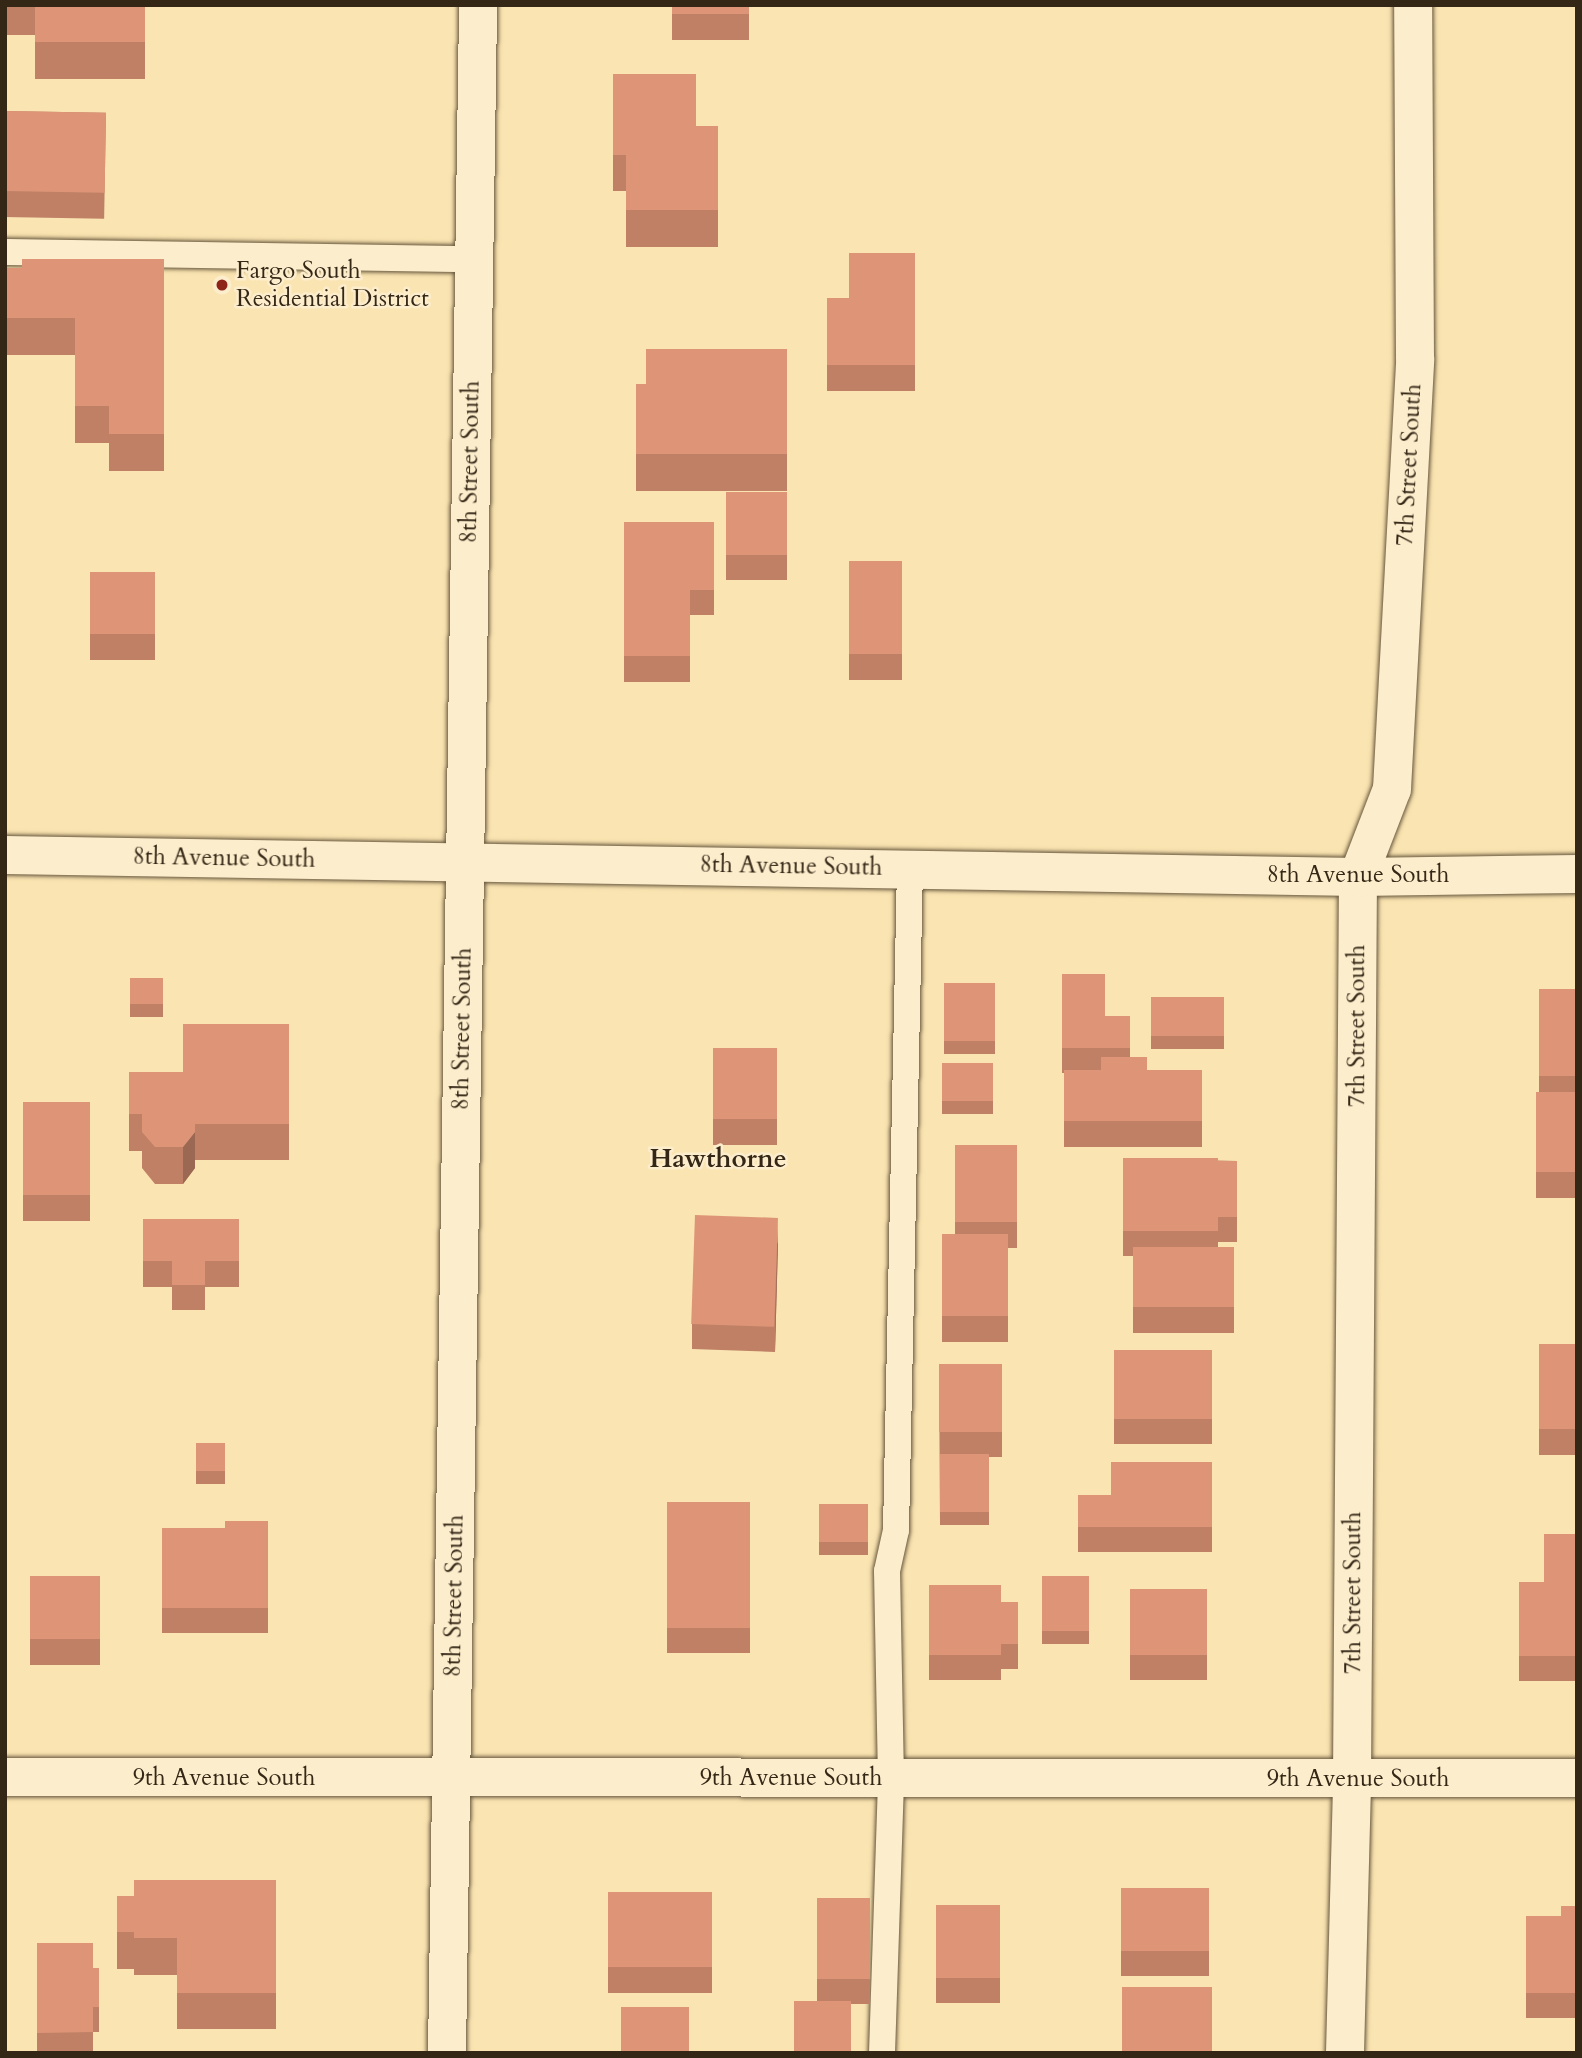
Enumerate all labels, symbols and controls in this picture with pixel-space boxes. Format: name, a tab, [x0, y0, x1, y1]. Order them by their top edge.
place label: Fargo South Residential District	[236, 257, 429, 313]
marker: Fargo South Residential District	[214, 277, 230, 293]
street label: 8th Street South	[454, 380, 486, 544]
street label: 7th Street South	[1390, 383, 1428, 547]
street label: 8th Avenue South	[132, 842, 316, 874]
street label: 8th Avenue South	[699, 850, 883, 882]
street label: 8th Avenue South	[1267, 861, 1449, 889]
street label: 7th Street South	[1343, 945, 1371, 1107]
street label: 8th Street South	[446, 947, 478, 1111]
district label: Hawthorne	[649, 1143, 787, 1175]
street label: 7th Street South	[1339, 1512, 1367, 1674]
street label: 8th Street South	[438, 1514, 470, 1678]
street label: 9th Avenue South	[133, 1764, 315, 1792]
street label: 9th Avenue South	[700, 1764, 882, 1792]
street label: 9th Avenue South	[1267, 1765, 1449, 1793]

